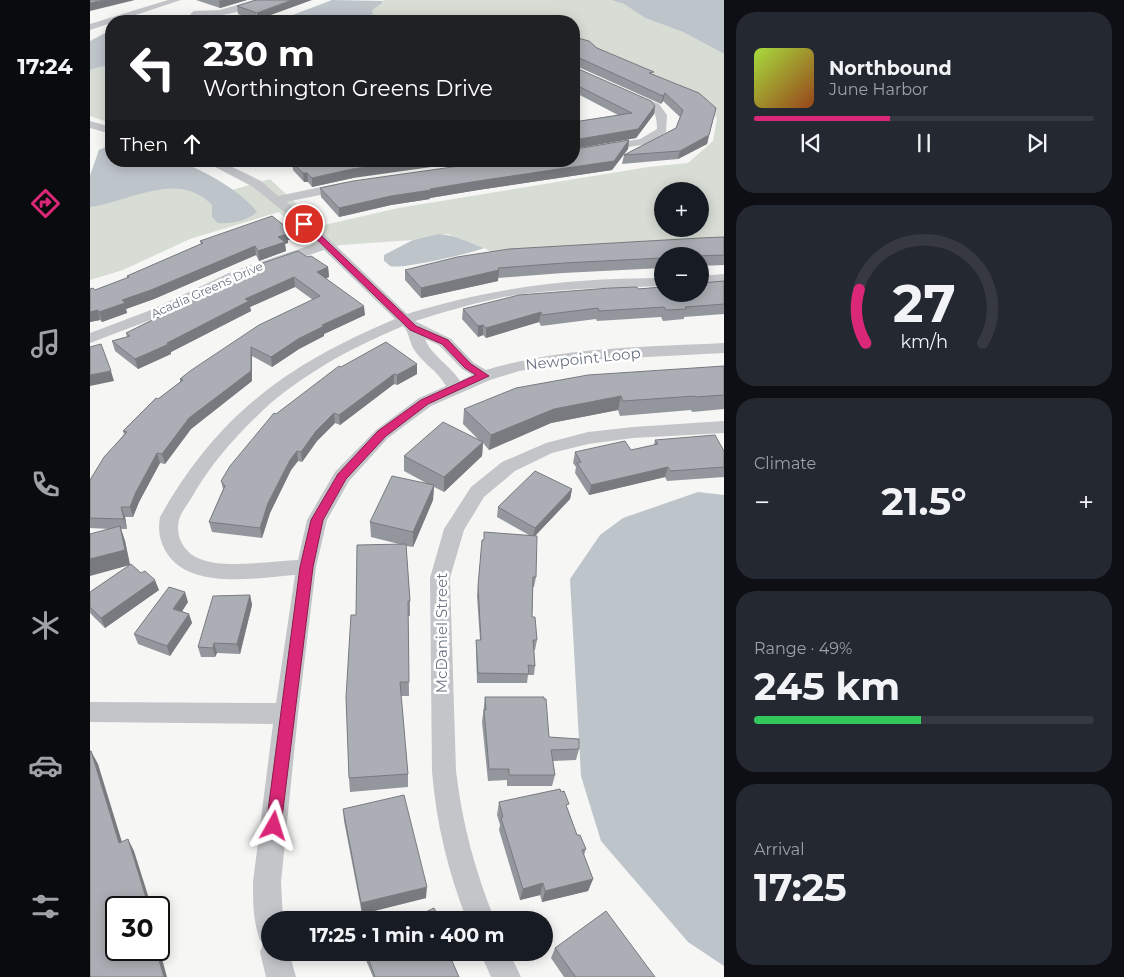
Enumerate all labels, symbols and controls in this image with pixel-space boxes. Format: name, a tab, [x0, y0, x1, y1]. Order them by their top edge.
text: 230 m	[203, 32, 315, 75]
icon: left	[120, 35, 185, 100]
text: 17:24	[17, 53, 73, 80]
text: Northbound	[829, 57, 952, 80]
text: Worthington Greens Drive	[203, 75, 493, 102]
text: June Harbor	[829, 80, 928, 99]
icon: previous	[797, 129, 825, 157]
icon: pause	[910, 129, 938, 157]
icon: next	[1023, 129, 1051, 157]
icon: ahead	[178, 130, 206, 158]
text: Then	[120, 133, 168, 156]
map controls	[654, 182, 709, 302]
button: +	[654, 182, 709, 237]
icon: directions	[28, 186, 63, 221]
pin	[283, 203, 325, 245]
icon: arrive	[290, 210, 318, 238]
button: −	[654, 247, 709, 302]
street label: Acadia Greens Drive	[148, 258, 265, 321]
text: 27	[893, 272, 955, 335]
icon: music	[28, 326, 63, 361]
text: km/h	[900, 331, 948, 352]
street label: Newpoint Loop	[524, 343, 642, 374]
text: Climate	[754, 454, 816, 473]
icon: phone	[28, 467, 63, 502]
text: 21.5°	[881, 478, 967, 525]
text: −	[754, 485, 770, 519]
text: +	[1078, 485, 1094, 519]
street label: McDaniel Street	[432, 573, 451, 693]
icon: climate	[28, 608, 63, 643]
text: Range · 49%	[754, 639, 852, 658]
text: 245 km	[754, 663, 900, 710]
icon: car	[28, 748, 63, 783]
position arrow	[247, 799, 299, 851]
text: Arrival	[754, 840, 804, 859]
text: 17:25	[754, 864, 847, 911]
icon: filters	[28, 889, 63, 924]
speed limit sign: 30	[105, 896, 170, 961]
text: 17:25 · 1 min · 400 m	[309, 924, 505, 947]

